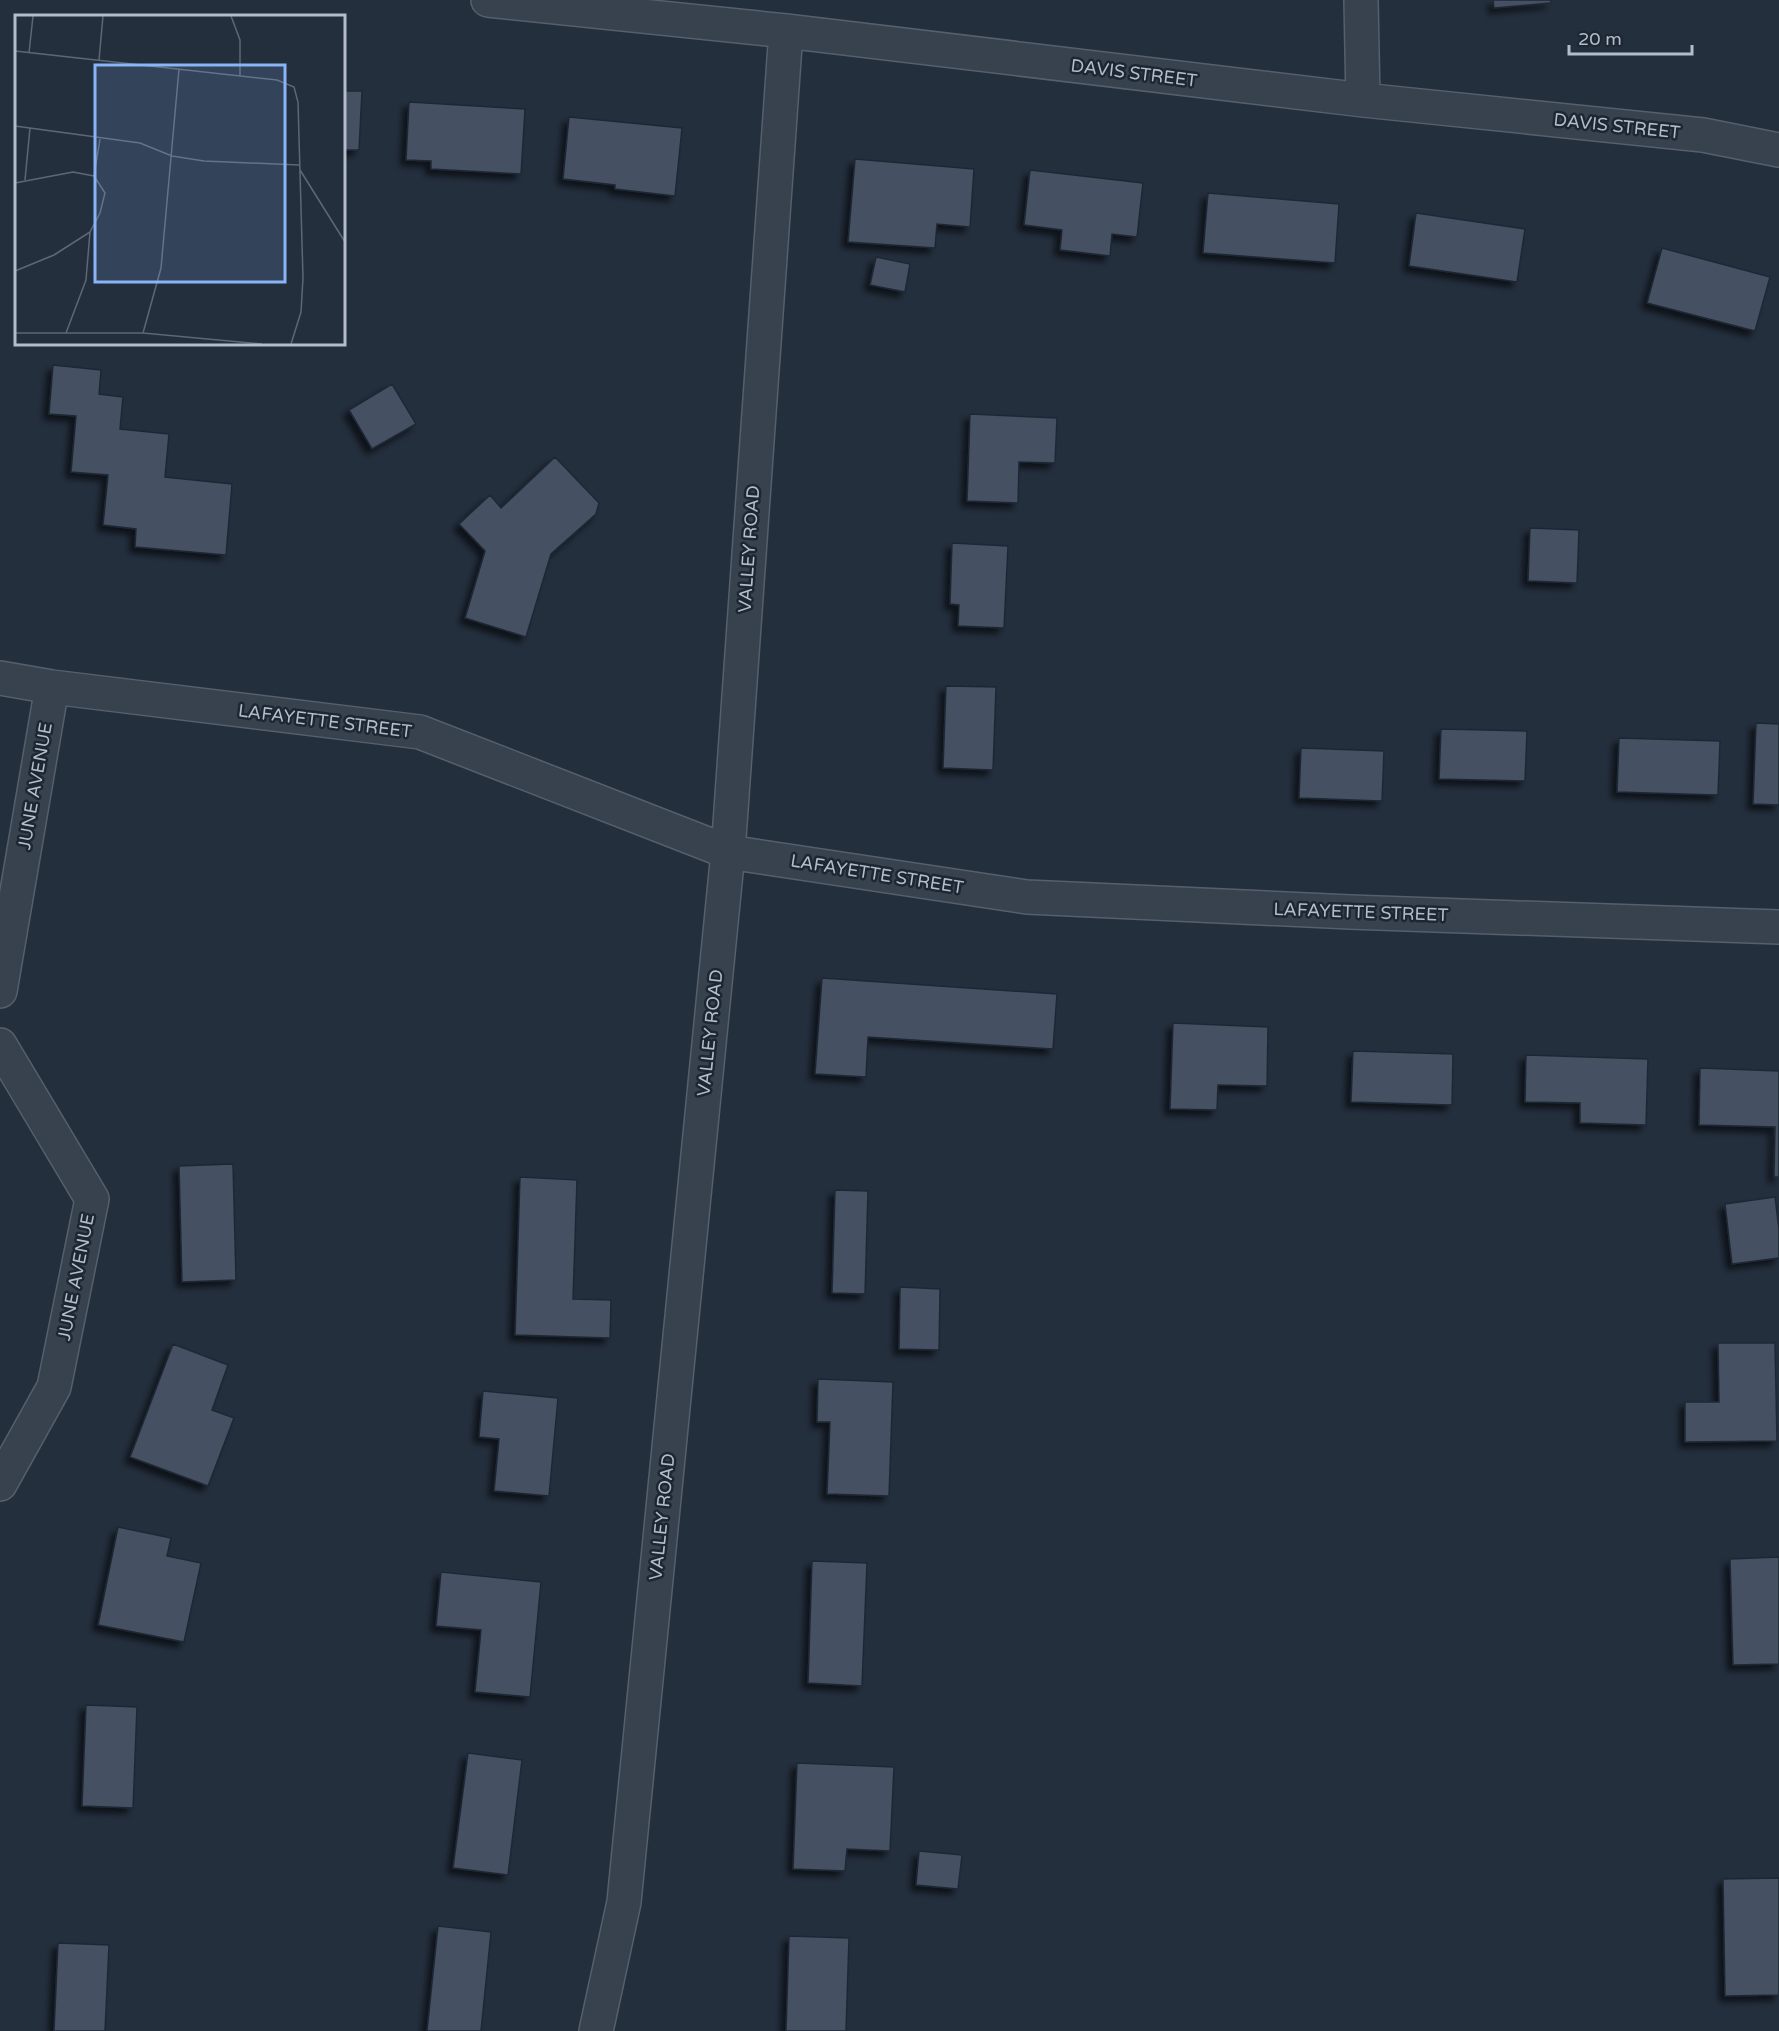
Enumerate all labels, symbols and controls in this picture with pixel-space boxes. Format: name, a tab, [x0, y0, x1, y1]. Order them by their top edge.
inset map	[15, 15, 345, 345]
scale bar	[1569, 18, 1692, 56]
text: 20 m	[1578, 28, 1622, 50]
street label: DAVIS STREET	[1069, 54, 1199, 92]
street label: DAVIS STREET	[1552, 108, 1682, 144]
street label: VALLEY ROAD	[734, 485, 764, 613]
street label: LAFAYETTE STREET	[237, 699, 413, 743]
street label: JUNE AVENUE	[13, 721, 57, 851]
street label: LAFAYETTE STREET	[789, 849, 965, 899]
street label: LAFAYETTE STREET	[1273, 898, 1449, 926]
street label: VALLEY ROAD	[692, 968, 728, 1098]
street label: JUNE AVENUE	[53, 1212, 99, 1342]
street label: VALLEY ROAD	[644, 1452, 680, 1582]

